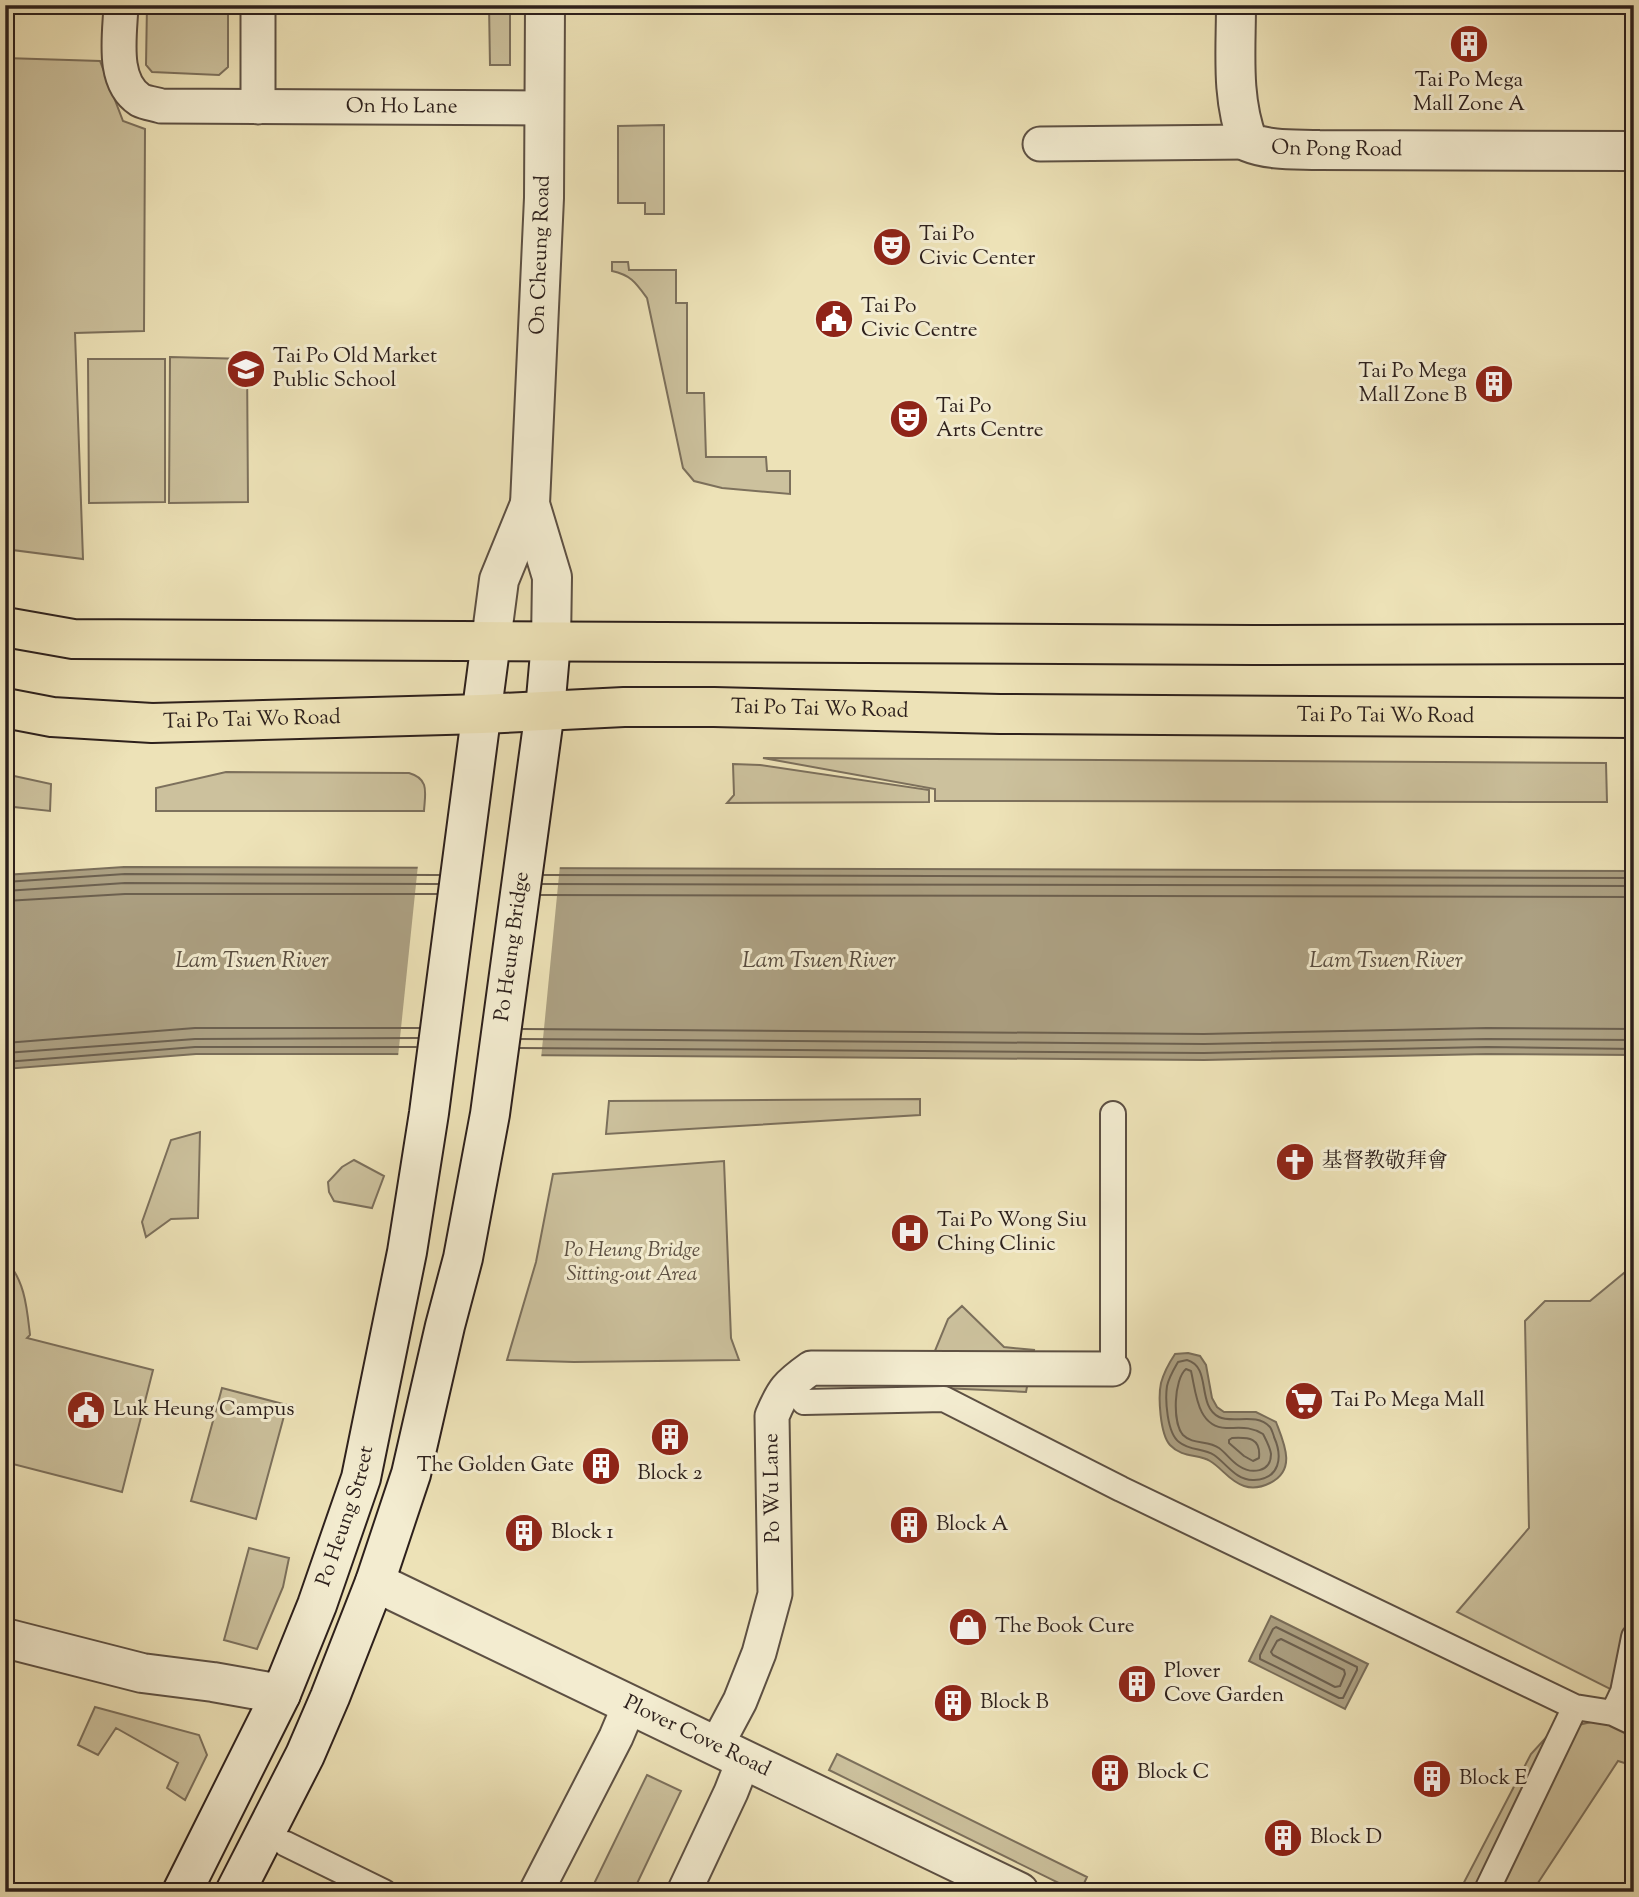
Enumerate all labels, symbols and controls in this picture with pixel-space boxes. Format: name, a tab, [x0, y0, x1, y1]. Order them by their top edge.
building icon: Tai Po Mega Mall Zone A	[1448, 23, 1490, 65]
place label: Tai Po Mega Mall Zone A	[1413, 66, 1525, 120]
street label: On Ho Lane	[346, 92, 458, 123]
street label: On Pong Road	[1270, 133, 1403, 165]
street label: On Cheung Road	[523, 174, 559, 335]
place label: Tai Po Civic Center	[919, 220, 1036, 274]
theatre icon: Tai Po Civic Center	[871, 226, 913, 268]
place label: Tai Po Civic Centre	[861, 292, 977, 346]
public building icon: Tai Po Civic Centre	[813, 298, 855, 340]
place label: Tai Po Old Market Public School	[273, 342, 437, 396]
school or university icon: Tai Po Old Market Public School	[225, 348, 267, 390]
place label: Tai Po Mega Mall Zone B	[1358, 357, 1467, 411]
building icon: Tai Po Mega Mall Zone B	[1473, 363, 1515, 405]
place label: Tai Po Arts Centre	[936, 392, 1044, 446]
theatre icon: Tai Po Arts Centre	[888, 398, 930, 440]
street label: Tai Po Tai Wo Road	[731, 692, 909, 727]
street label: Tai Po Tai Wo Road	[1297, 701, 1475, 732]
street label: Tai Po Tai Wo Road	[163, 703, 341, 738]
street label: Po Heung Bridge	[488, 870, 538, 1023]
water label: Lam Tsuen River	[175, 945, 329, 978]
water label: Lam Tsuen River	[742, 945, 896, 978]
water label: Lam Tsuen River	[1309, 945, 1463, 978]
church icon: 基督教敬拜會	[1274, 1141, 1316, 1183]
place label: 基督教敬拜會	[1322, 1147, 1448, 1177]
place label: Tai Po Wong Siu Ching Clinic	[937, 1206, 1087, 1260]
hospital icon: Tai Po Wong Siu Ching Clinic	[889, 1212, 931, 1254]
park label: Po Heung Bridge Sitting-out Area	[564, 1236, 700, 1290]
supermarket icon: Tai Po Mega Mall	[1283, 1380, 1325, 1422]
place label: Tai Po Mega Mall	[1331, 1386, 1485, 1416]
public building icon: Luk Heung Campus	[65, 1389, 107, 1431]
place label: Luk Heung Campus	[113, 1395, 295, 1425]
building icon: Block 2	[649, 1416, 691, 1458]
street label: Po Wu Lane	[757, 1433, 789, 1543]
street label: Po Heung Street	[309, 1443, 382, 1591]
building icon: The Golden Gate	[580, 1445, 622, 1487]
place label: The Golden Gate	[417, 1451, 574, 1481]
place label: Block 2	[637, 1459, 703, 1489]
building icon: Block A	[888, 1504, 930, 1546]
place label: Block A	[936, 1510, 1009, 1540]
building icon: Block 1	[503, 1512, 545, 1554]
place label: Block 1	[551, 1518, 614, 1548]
shop icon: The Book Cure	[947, 1606, 989, 1648]
place label: The Book Cure	[995, 1612, 1135, 1642]
place label: Plover Cove Garden	[1164, 1657, 1284, 1711]
building icon: Plover Cove Garden	[1116, 1663, 1158, 1705]
building icon: Block B	[932, 1682, 974, 1724]
place label: Block B	[980, 1688, 1049, 1718]
street label: Plover Cove Road	[618, 1689, 775, 1785]
building icon: Block C	[1089, 1752, 1131, 1794]
place label: Block C	[1137, 1758, 1210, 1788]
building icon: Block E	[1411, 1758, 1453, 1800]
place label: Block E	[1459, 1764, 1528, 1794]
building icon: Block D	[1262, 1817, 1304, 1859]
place label: Block D	[1310, 1823, 1382, 1853]

